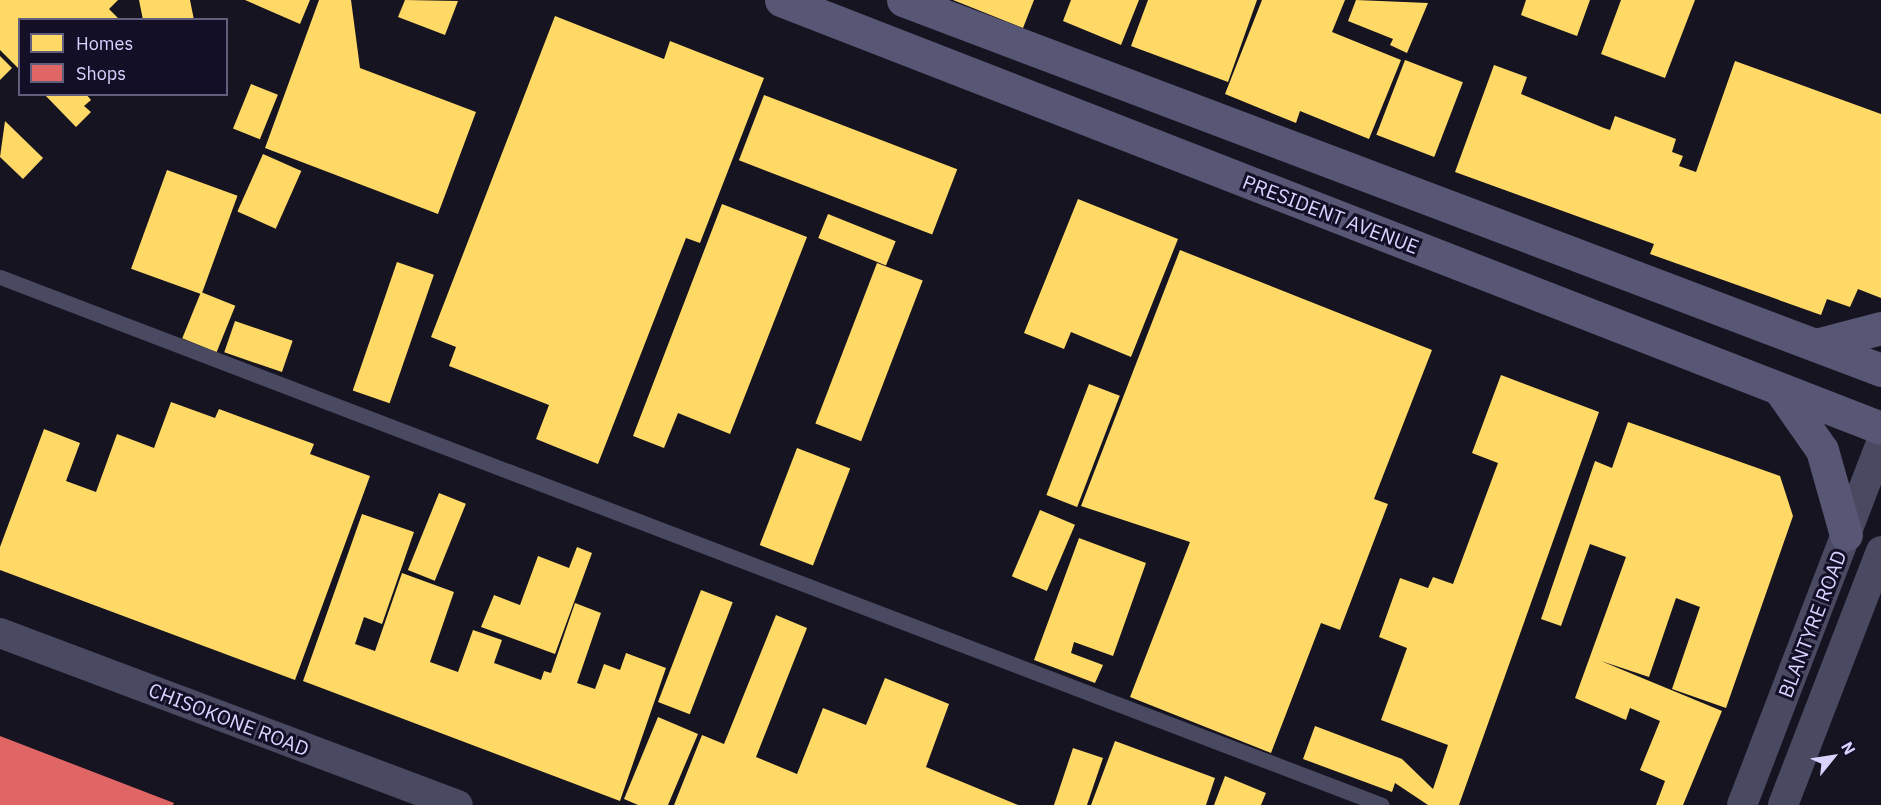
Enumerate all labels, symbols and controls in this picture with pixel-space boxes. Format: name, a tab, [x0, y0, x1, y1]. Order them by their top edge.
legend	[18, 18, 228, 96]
text: Homes	[76, 32, 133, 55]
text: Shops	[76, 62, 126, 85]
street label: PRESIDENT AVENUE	[1240, 169, 1422, 259]
street label: BLANTYRE ROAD	[1773, 547, 1851, 701]
street label: CHISOKONE ROAD	[145, 677, 313, 761]
north arrow	[1803, 727, 1863, 787]
text: N	[1837, 738, 1860, 758]

